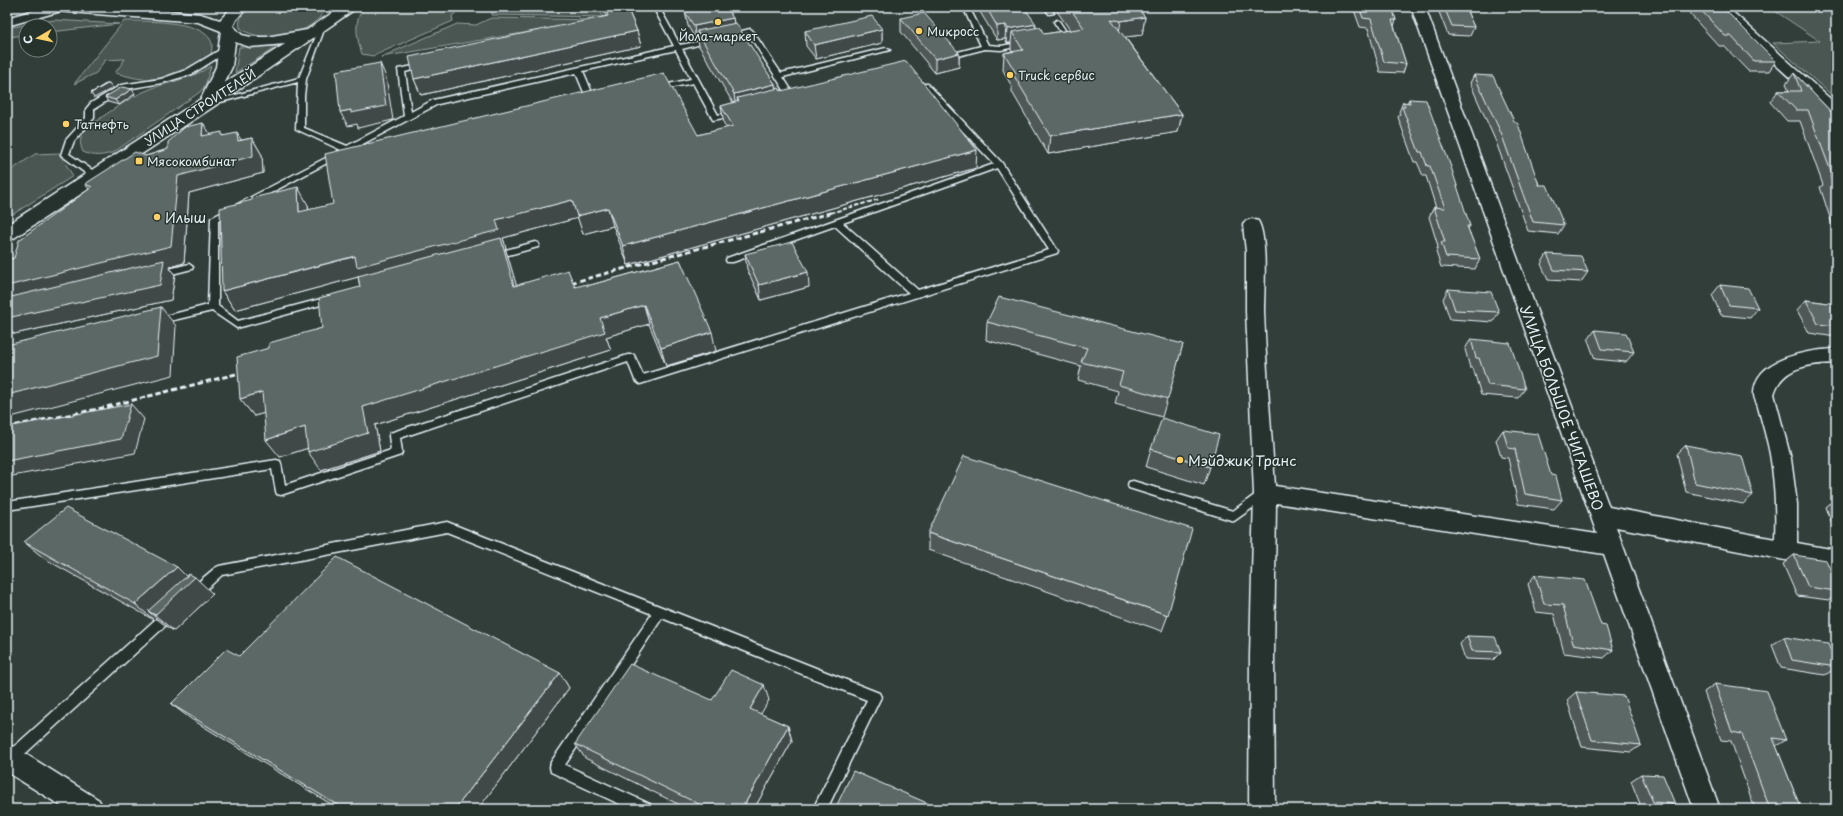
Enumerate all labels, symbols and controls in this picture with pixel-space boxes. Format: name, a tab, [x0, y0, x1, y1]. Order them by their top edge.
marker: Йола-маркет	[713, 17, 723, 27]
north arrow	[18, 18, 58, 58]
place label: Микросс	[927, 22, 979, 40]
marker: Микросс	[914, 26, 924, 36]
place label: Йола-маркет	[679, 27, 758, 45]
text: С	[19, 34, 37, 45]
street label: УЛИЦА СТРОИТЕЛЕЙ	[141, 64, 259, 150]
place label: Truck сервис	[1018, 66, 1095, 84]
marker: Truck сервис	[1005, 70, 1015, 80]
place label: Татнефть	[74, 115, 130, 133]
marker: Татнефть	[61, 119, 71, 129]
place label: Мясокомбинат	[147, 152, 237, 170]
marker: Мясокомбинат	[134, 156, 144, 166]
place label: Илыш	[165, 207, 206, 228]
marker: Илыш	[152, 212, 162, 222]
street label: УЛИЦА БОЛЬШОЕ ЧИГАШЕВО	[1515, 302, 1609, 514]
place label: Мэйджик Транс	[1188, 450, 1296, 471]
marker: Мэйджик Транс	[1175, 455, 1185, 465]

